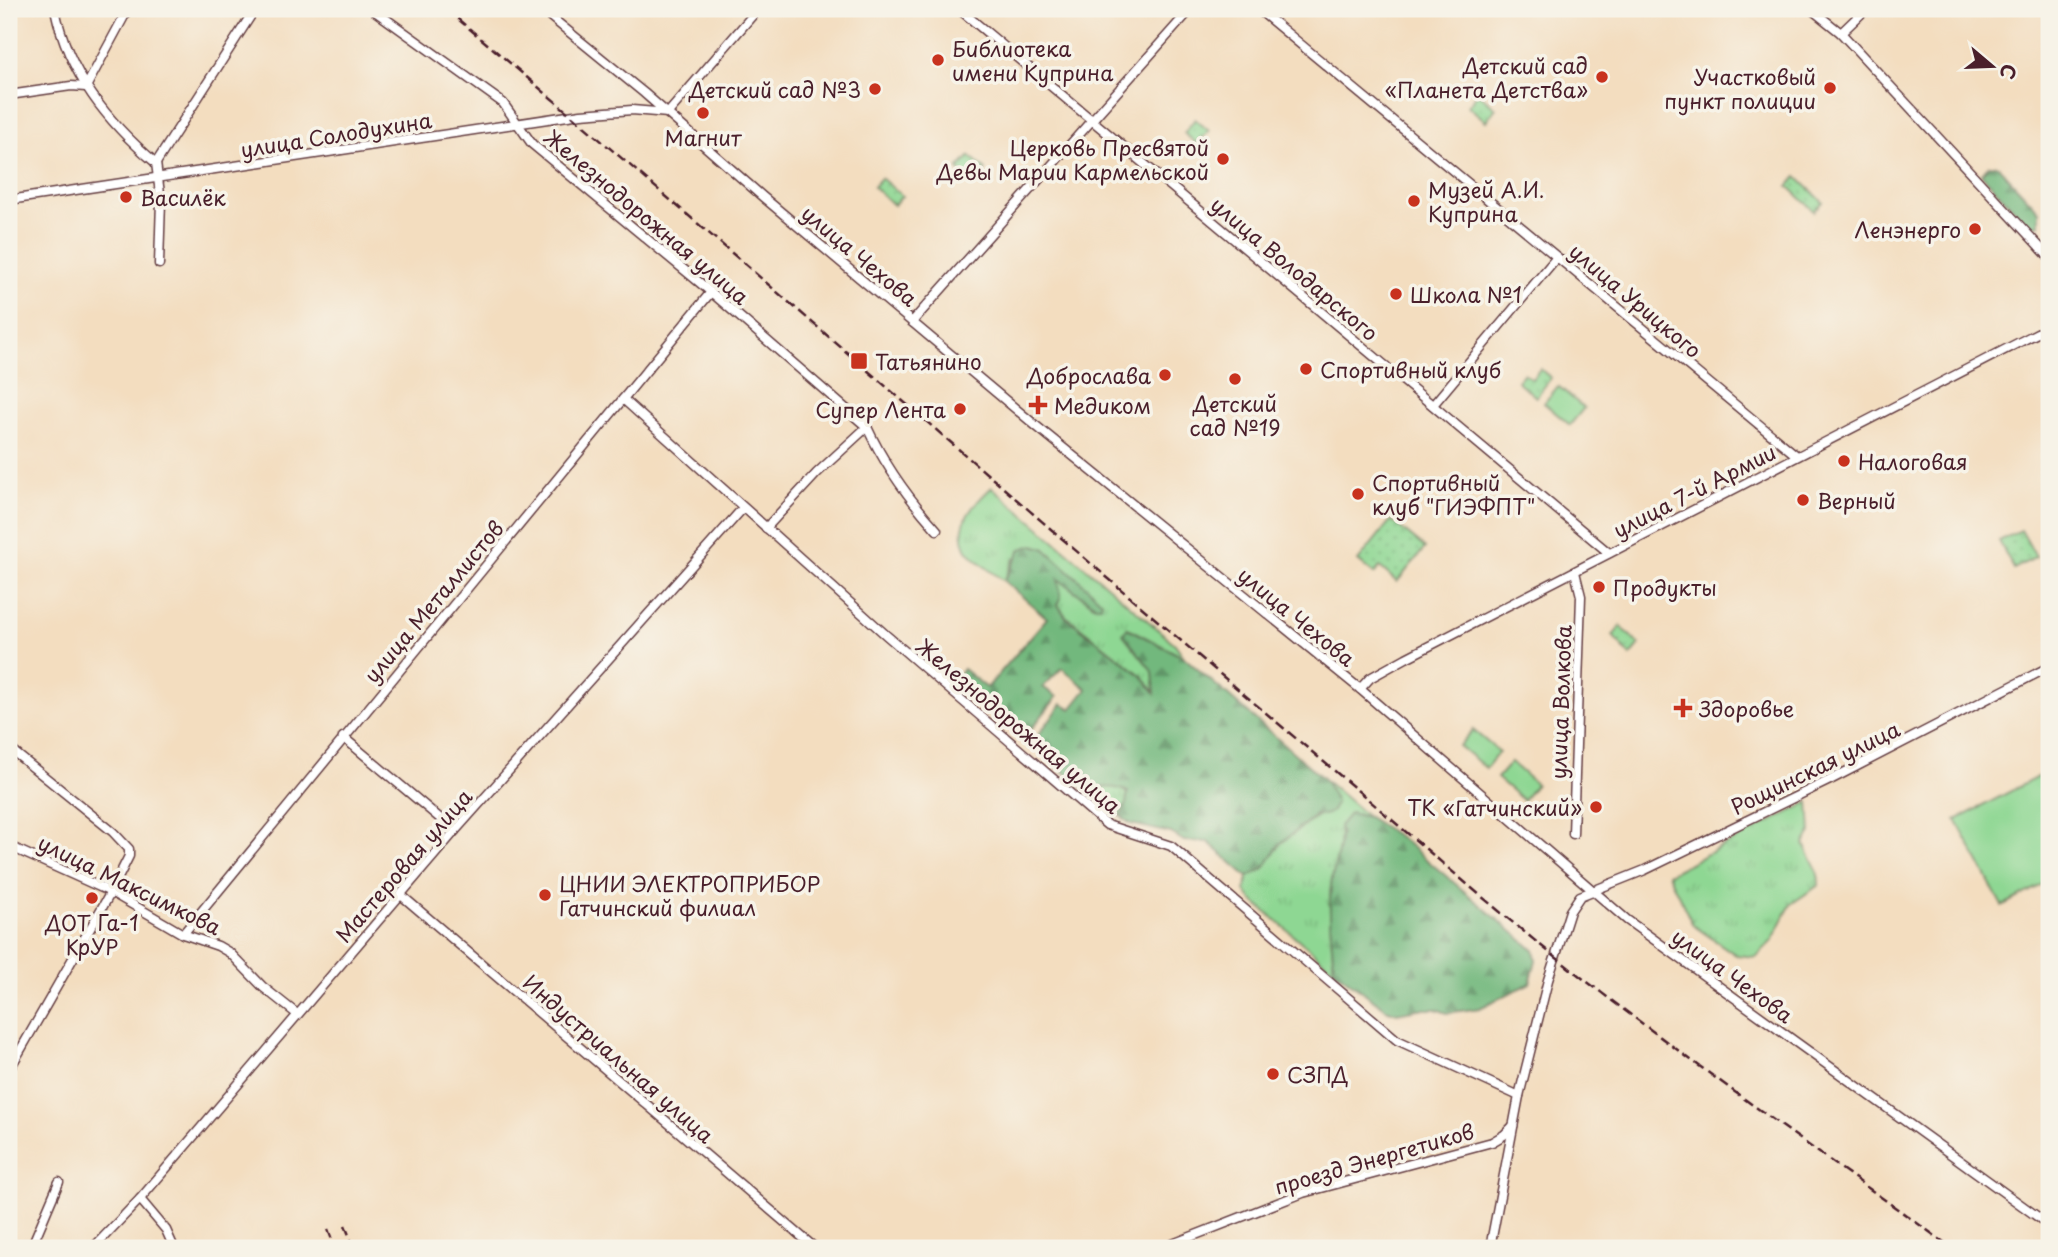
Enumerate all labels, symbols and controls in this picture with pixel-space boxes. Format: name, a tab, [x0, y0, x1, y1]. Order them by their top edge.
place label: Библиотека имени Куприна	[952, 32, 1114, 88]
north arrow	[1956, 32, 2026, 102]
place label: Детский сад «Планета Детства»	[1385, 49, 1588, 105]
marker: Библиотека имени Куприна	[930, 52, 946, 68]
place label: Участковый пункт полиции	[1664, 60, 1816, 116]
text: С	[1993, 61, 2025, 83]
marker: Детский сад «Планета Детства»	[1594, 69, 1610, 85]
place label: Детский сад №3	[688, 73, 861, 105]
marker: Участковый пункт полиции	[1822, 80, 1838, 96]
marker: Детский сад №3	[867, 81, 883, 97]
street label: улица Солодухина	[238, 103, 435, 165]
marker: Магнит	[695, 105, 711, 121]
street label: Железнодорожная улица	[537, 120, 757, 312]
place label: Магнит	[665, 121, 742, 153]
place label: Церковь Пресвятой Девы Марии Кармельской	[936, 131, 1209, 187]
marker: Церковь Пресвятой Девы Марии Кармельской	[1215, 151, 1231, 167]
place label: Музей А.И. Куприна	[1428, 173, 1545, 229]
place label: Василёк	[140, 181, 226, 213]
street label: улица Володарского	[1204, 188, 1386, 348]
marker: Василёк	[118, 189, 134, 205]
marker: Музей А.И. Куприна	[1406, 193, 1422, 209]
street label: улица Чехова	[795, 197, 925, 313]
place label: Ленэнерго	[1855, 213, 1961, 245]
marker: Ленэнерго	[1967, 221, 1983, 237]
street label: улица Урицкого	[1563, 235, 1709, 365]
place label: Школа №1	[1410, 278, 1522, 310]
marker: Школа №1	[1388, 286, 1404, 302]
place label: Татьянино	[875, 345, 982, 377]
marker: Татьянино	[849, 351, 869, 371]
place label: Спортивный клуб	[1320, 353, 1501, 385]
place label: Доброслава	[1026, 359, 1152, 391]
marker: Спортивный клуб	[1298, 361, 1314, 377]
marker: Доброслава	[1157, 367, 1173, 383]
marker: Детский сад №19	[1227, 371, 1243, 387]
place label: Детский сад №19	[1189, 387, 1281, 443]
place label: Медиком	[1054, 389, 1151, 421]
place label: Супер Лента	[815, 393, 946, 425]
marker: Медиком	[1028, 395, 1048, 415]
marker: Супер Лента	[952, 401, 968, 417]
street label: улица 7-й Армии	[1607, 435, 1781, 545]
place label: Налоговая	[1858, 445, 1968, 477]
marker: Налоговая	[1836, 453, 1852, 469]
place label: Спортивный клуб "ГИЭФПТ"	[1372, 466, 1535, 522]
place label: Верный	[1817, 484, 1896, 516]
marker: Спортивный клуб "ГИЭФПТ"	[1350, 486, 1366, 502]
marker: Верный	[1795, 492, 1811, 508]
street label: улица Металлистов	[355, 513, 511, 689]
street label: улица Чехова	[1231, 559, 1363, 673]
place label: Продукты	[1613, 571, 1717, 603]
marker: Продукты	[1591, 579, 1607, 595]
street label: улица Волкова	[1541, 624, 1579, 780]
street label: Железнодорожная улица	[909, 629, 1129, 821]
place label: Здоровье	[1698, 692, 1794, 724]
marker: Здоровье	[1673, 698, 1693, 718]
street label: Рощинская улица	[1725, 712, 1906, 822]
street label: Мастеровая улица	[327, 780, 479, 949]
place label: ТК «Гатчинский»	[1407, 791, 1582, 823]
marker: ТК «Гатчинский»	[1588, 799, 1604, 815]
street label: улица Максимкова	[33, 826, 227, 942]
place label: ЦНИИ ЭЛЕКТРОПРИБОР Гатчинский филиал	[559, 867, 820, 923]
marker: ЦНИИ ЭЛЕКТРОПРИБОР Гатчинский филиал	[537, 887, 553, 903]
marker: ДОТ Га-1 КрУР	[84, 890, 100, 906]
place label: ДОТ Га-1 КрУР	[44, 906, 139, 962]
street label: улица Чехова	[1666, 920, 1800, 1030]
street label: Индустриальная улица	[517, 966, 722, 1150]
place label: СЗПД	[1287, 1058, 1348, 1090]
marker: СЗПД	[1265, 1066, 1281, 1082]
street label: проезд Энергетиков	[1270, 1114, 1478, 1202]

